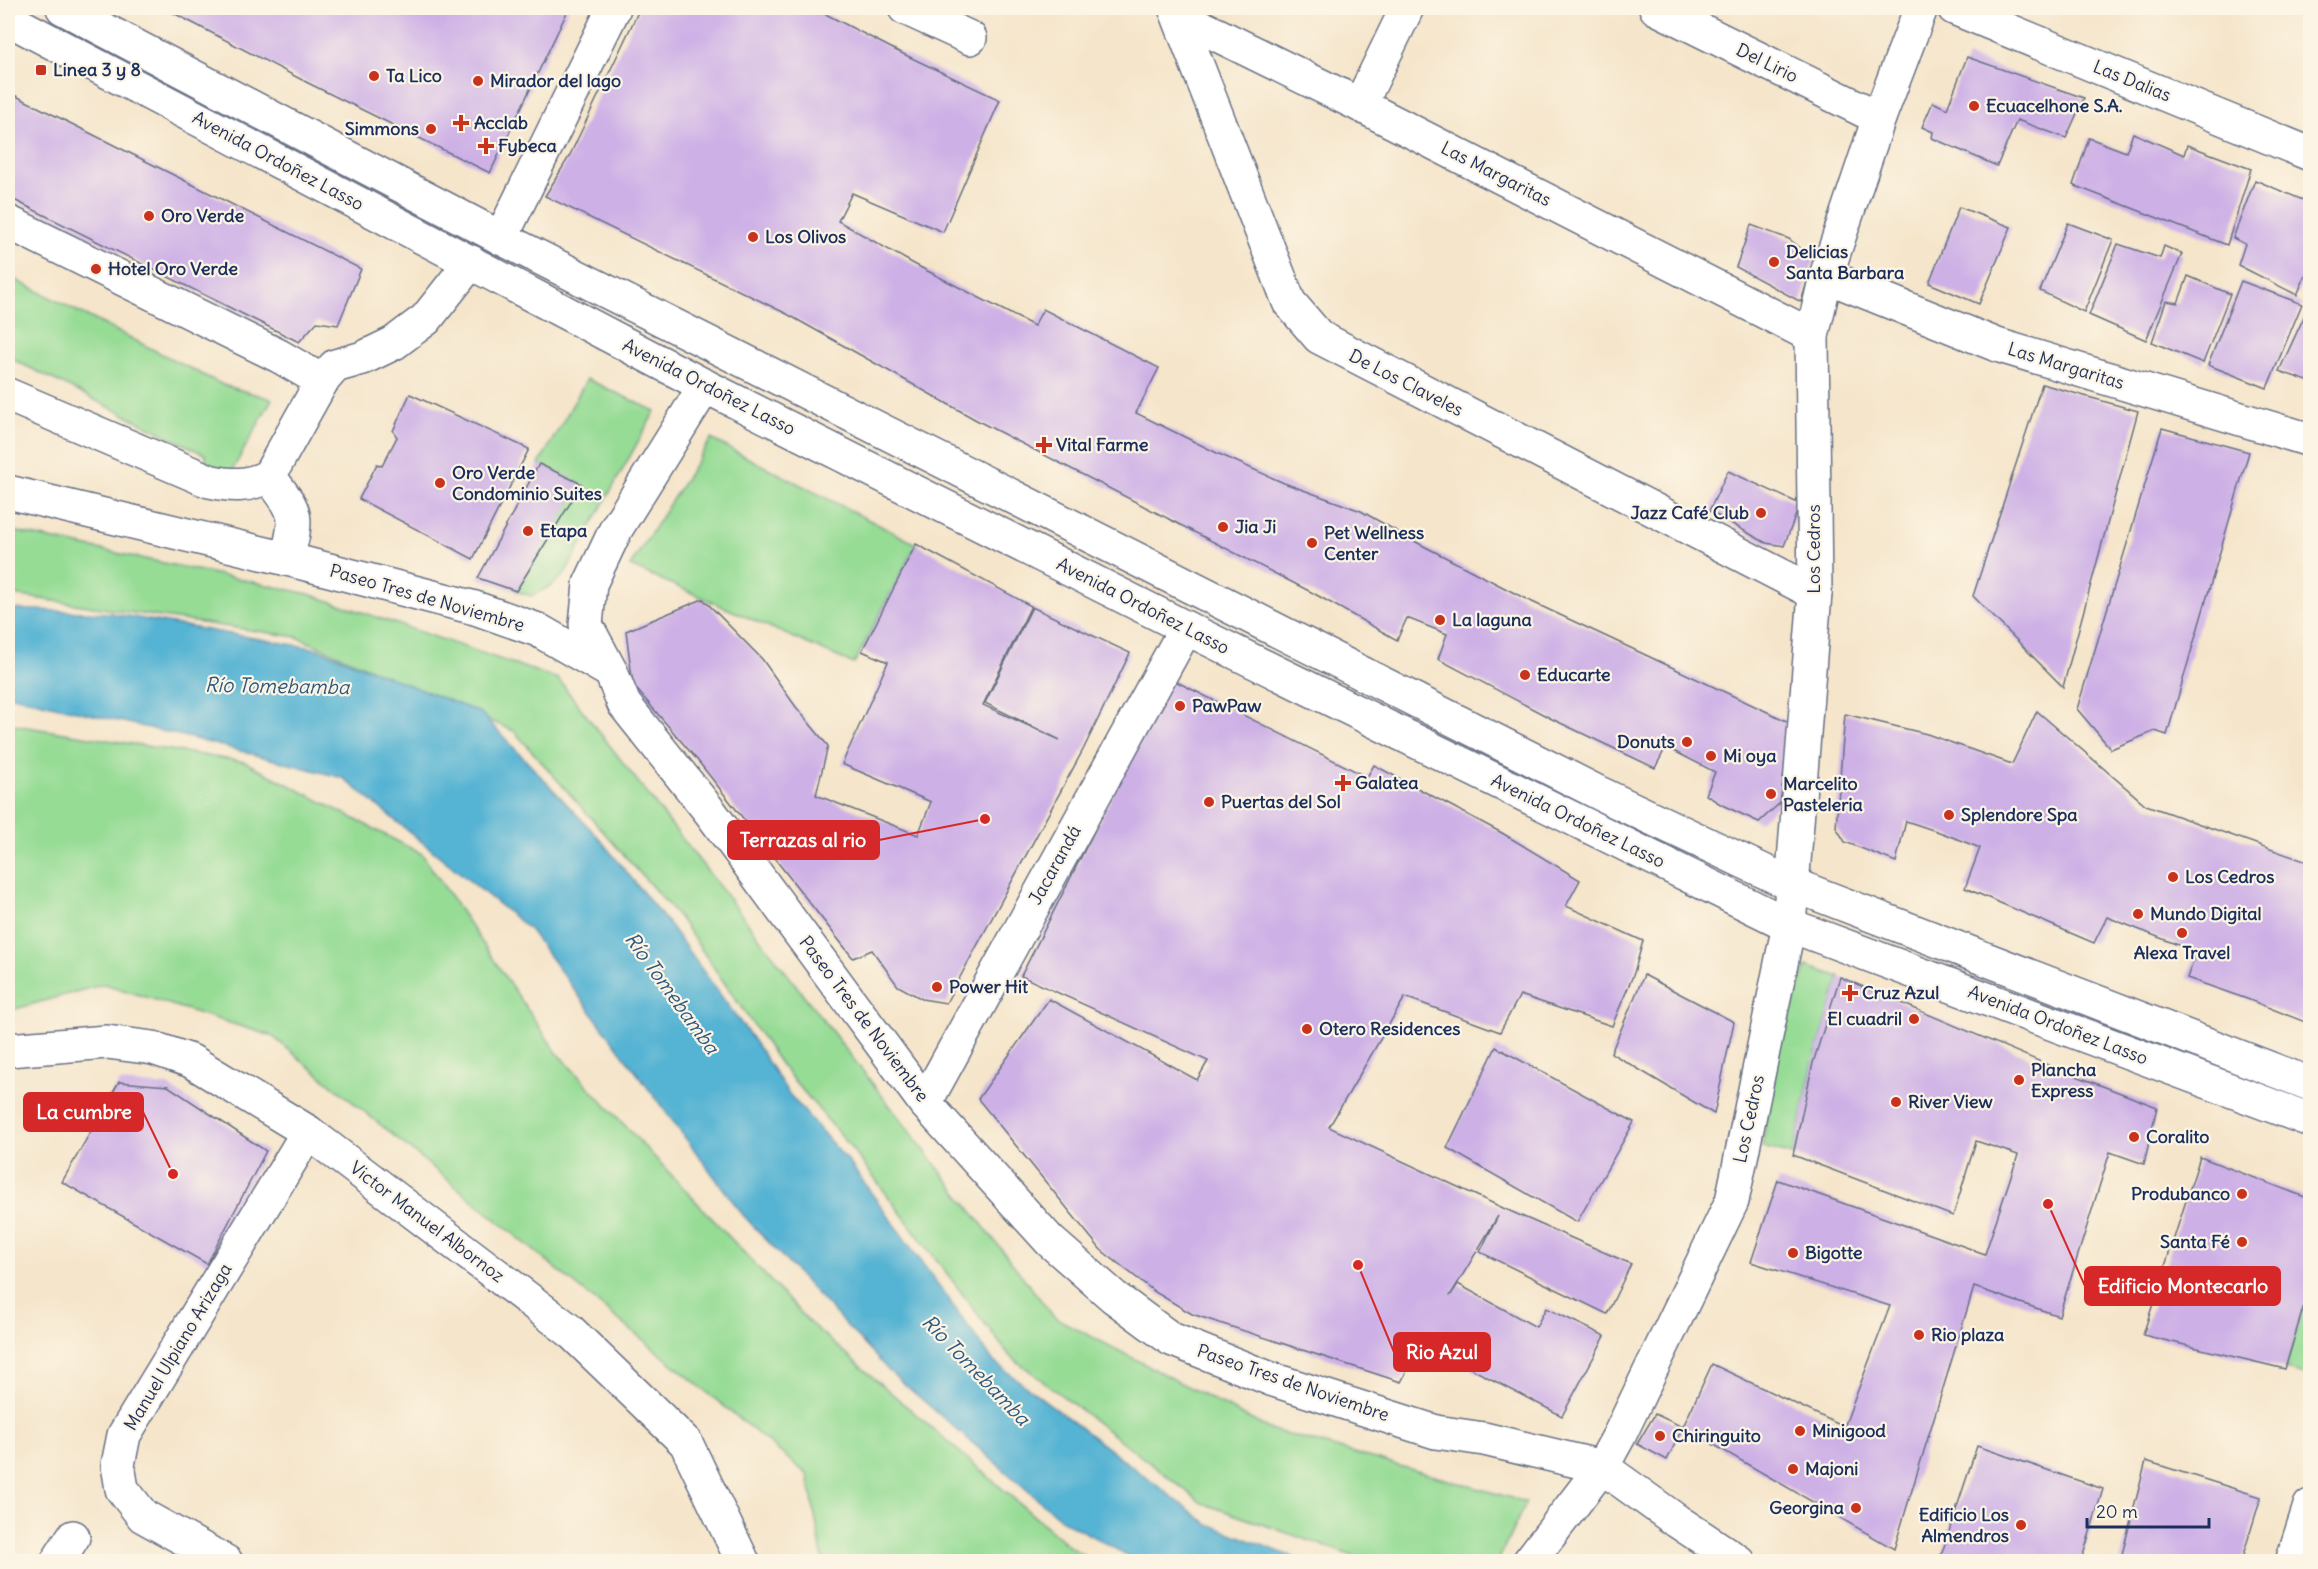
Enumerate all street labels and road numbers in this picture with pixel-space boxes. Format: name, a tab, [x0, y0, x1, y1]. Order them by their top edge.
street label: Del Lirio	[1732, 38, 1802, 87]
street label: Las Dalias	[2090, 55, 2175, 107]
street label: Avenida Ordoñez Lasso	[189, 106, 368, 215]
street label: Las Margaritas	[1437, 136, 1555, 211]
street label: Avenida Ordoñez Lasso	[619, 333, 799, 440]
street label: Las Margaritas	[2005, 337, 2127, 394]
street label: De Los Claveles	[1345, 344, 1467, 421]
street label: Los Cedros	[1802, 504, 1825, 594]
street label: Avenida Ordoñez Lasso	[1053, 552, 1233, 659]
street label: Paseo Tres de Noviembre	[327, 559, 527, 636]
street label: Avenida Ordoñez Lasso	[1487, 768, 1669, 873]
street label: Jacarandá	[1023, 821, 1086, 909]
street label: Paseo Tres de Noviembre	[795, 931, 934, 1106]
street label: Avenida Ordoñez Lasso	[1965, 980, 2151, 1069]
street label: Los Cedros	[1728, 1073, 1769, 1165]
street label: Victor Manuel Albornoz	[345, 1156, 510, 1288]
street label: Manuel Ulpiano Arizaga	[119, 1259, 237, 1435]
street label: Paseo Tres de Noviembre	[1194, 1339, 1392, 1426]

